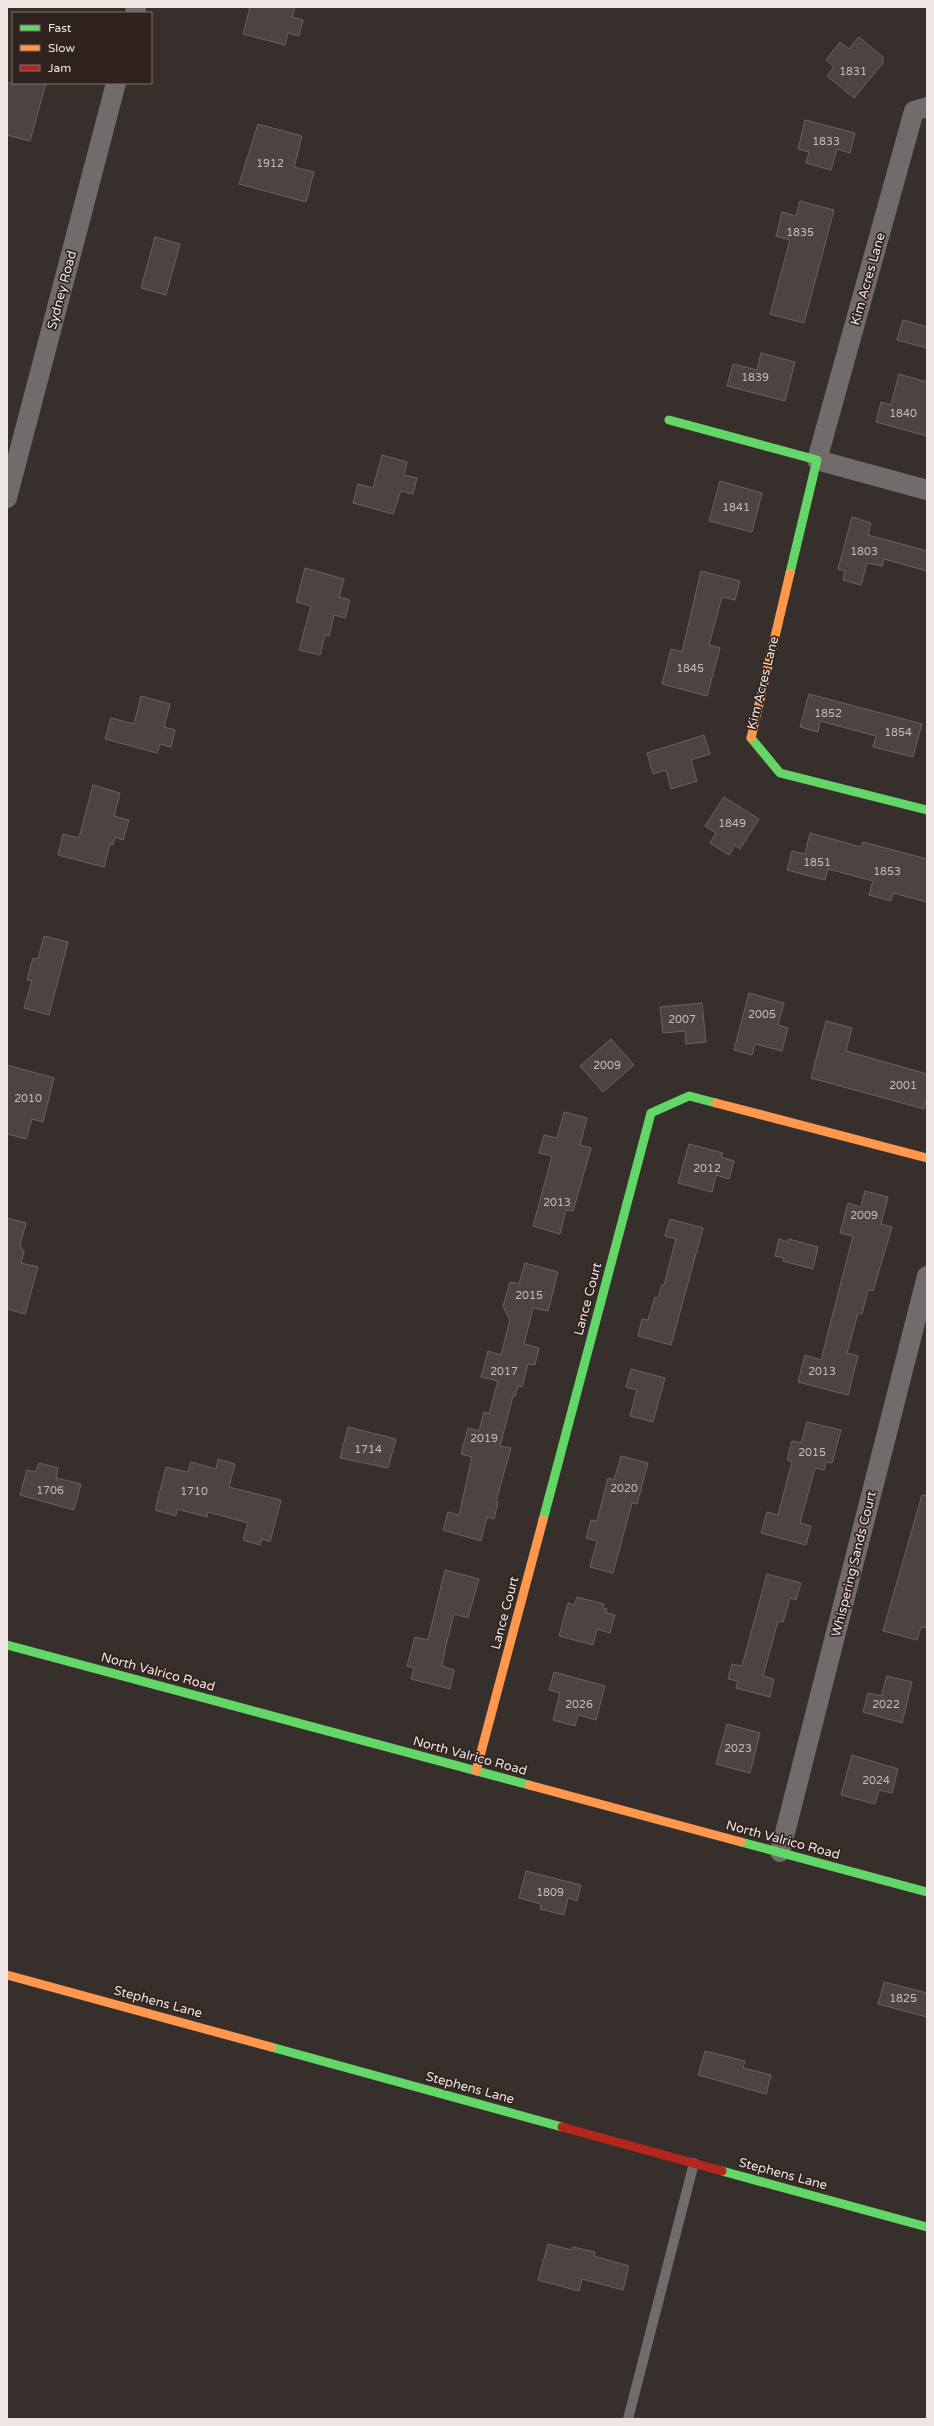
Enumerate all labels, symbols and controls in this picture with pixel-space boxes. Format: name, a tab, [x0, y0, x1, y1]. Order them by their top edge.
legend	[12, 12, 152, 84]
text: Fast	[48, 21, 72, 35]
text: Slow	[48, 41, 75, 55]
text: Jam	[48, 61, 71, 75]
house number: 1831	[839, 65, 867, 78]
house number: 1833	[812, 135, 840, 148]
house number: 1912	[256, 157, 284, 170]
house number: 1835	[786, 226, 814, 239]
street label: Kim Acres Lane	[847, 231, 889, 327]
street label: Sydney Road	[44, 249, 80, 331]
house number: 1839	[741, 371, 769, 384]
house number: 1840	[889, 407, 917, 420]
house number: 1841	[722, 501, 750, 514]
house number: 1803	[850, 545, 878, 558]
street label: Kim Acres Lane	[744, 635, 782, 731]
house number: 1845	[676, 662, 704, 675]
house number: 1852	[814, 707, 842, 720]
house number: 1854	[884, 726, 912, 739]
house number: 1849	[718, 817, 746, 830]
house number: 1851	[803, 856, 831, 869]
house number: 1853	[873, 865, 901, 878]
house number: 2005	[748, 1008, 776, 1021]
house number: 2007	[668, 1013, 696, 1026]
house number: 2009	[593, 1059, 621, 1072]
house number: 2001	[889, 1079, 917, 1092]
house number: 2010	[14, 1092, 42, 1105]
house number: 2012	[693, 1162, 721, 1175]
house number: 2013	[543, 1196, 571, 1209]
house number: 2009	[850, 1209, 878, 1222]
street label: Lance Court	[571, 1261, 605, 1337]
house number: 2015	[515, 1289, 543, 1302]
house number: 2017	[490, 1365, 518, 1378]
house number: 2013	[808, 1365, 836, 1378]
house number: 2019	[470, 1432, 498, 1445]
house number: 1714	[354, 1443, 382, 1456]
house number: 2015	[798, 1446, 826, 1459]
house number: 2020	[610, 1482, 638, 1495]
house number: 1706	[36, 1484, 64, 1497]
house number: 1710	[180, 1485, 208, 1498]
street label: Whispering Sands Court	[828, 1490, 880, 1638]
street label: Lance Court	[488, 1575, 522, 1651]
street label: North Valrico Road	[99, 1649, 217, 1695]
house number: 2026	[565, 1698, 593, 1711]
house number: 2022	[872, 1698, 900, 1711]
street label: North Valrico Road	[411, 1733, 529, 1779]
house number: 2023	[724, 1742, 752, 1755]
house number: 2024	[862, 1774, 890, 1787]
street label: North Valrico Road	[724, 1817, 842, 1863]
house number: 1809	[536, 1886, 564, 1899]
street label: Stephens Lane	[112, 1982, 204, 2022]
house number: 1825	[889, 1992, 917, 2005]
street label: Stephens Lane	[424, 2068, 516, 2108]
street label: Stephens Lane	[737, 2154, 829, 2194]

